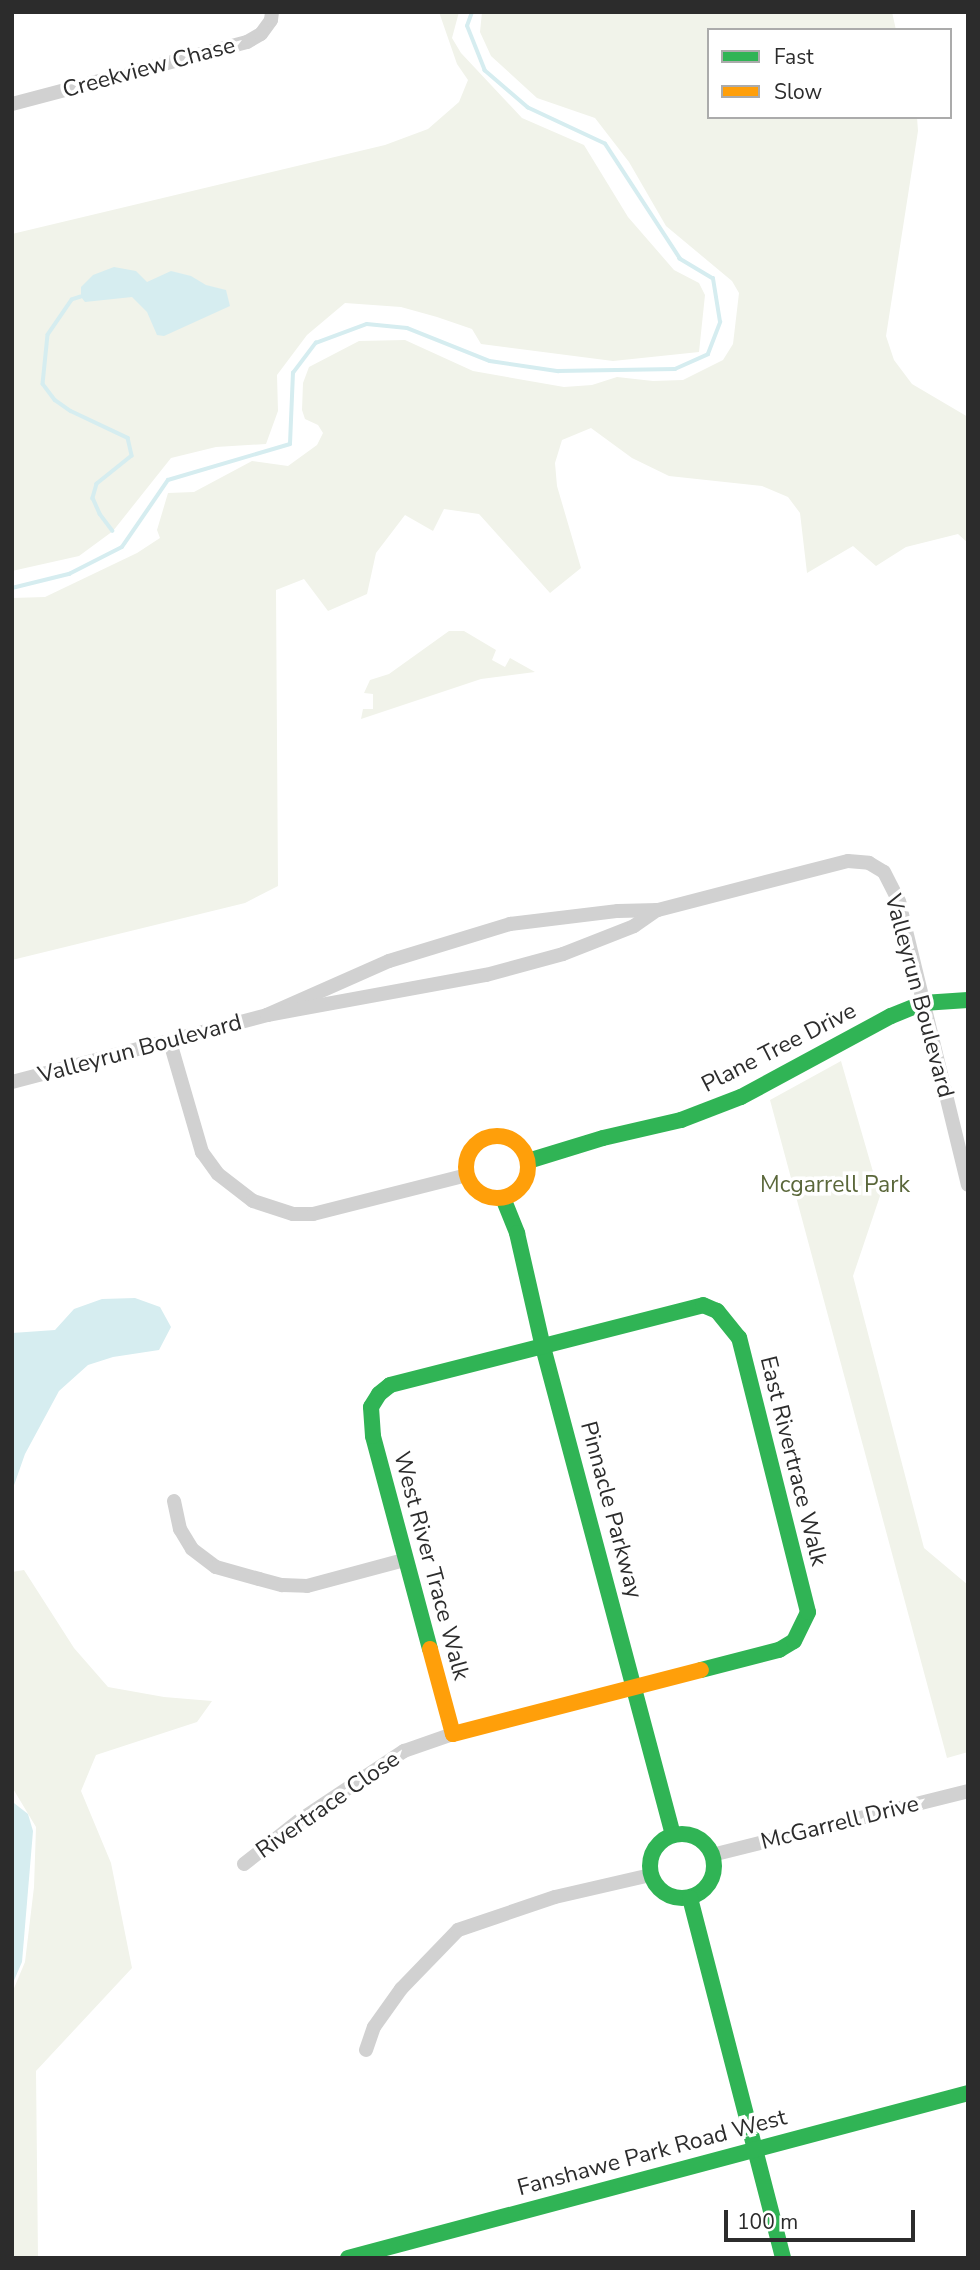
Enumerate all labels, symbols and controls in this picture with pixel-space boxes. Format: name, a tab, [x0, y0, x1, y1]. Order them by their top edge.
legend	[707, 28, 952, 119]
street label: Creekview Chase	[60, 32, 238, 104]
text: Fast	[774, 43, 814, 71]
text: Slow	[774, 78, 822, 106]
street label: Valleyrun Boulevard	[879, 891, 959, 1101]
street label: Plane Tree Drive	[697, 997, 861, 1099]
street label: Valleyrun Boulevard	[35, 1009, 245, 1089]
park label: Mcgarrell Park	[760, 1171, 910, 1199]
street label: East Rivertrace Walk	[754, 1353, 832, 1569]
street label: Pinnacle Parkway	[574, 1418, 648, 1602]
street label: West River Trace Walk	[387, 1449, 475, 1683]
street label: Rivertrace Close	[251, 1745, 405, 1865]
street label: McGarrell Drive	[758, 1790, 922, 1856]
street label: Fanshawe Park Road West	[514, 2104, 790, 2202]
scale bar	[728, 2196, 919, 2240]
text: 100 m	[737, 2208, 798, 2236]

